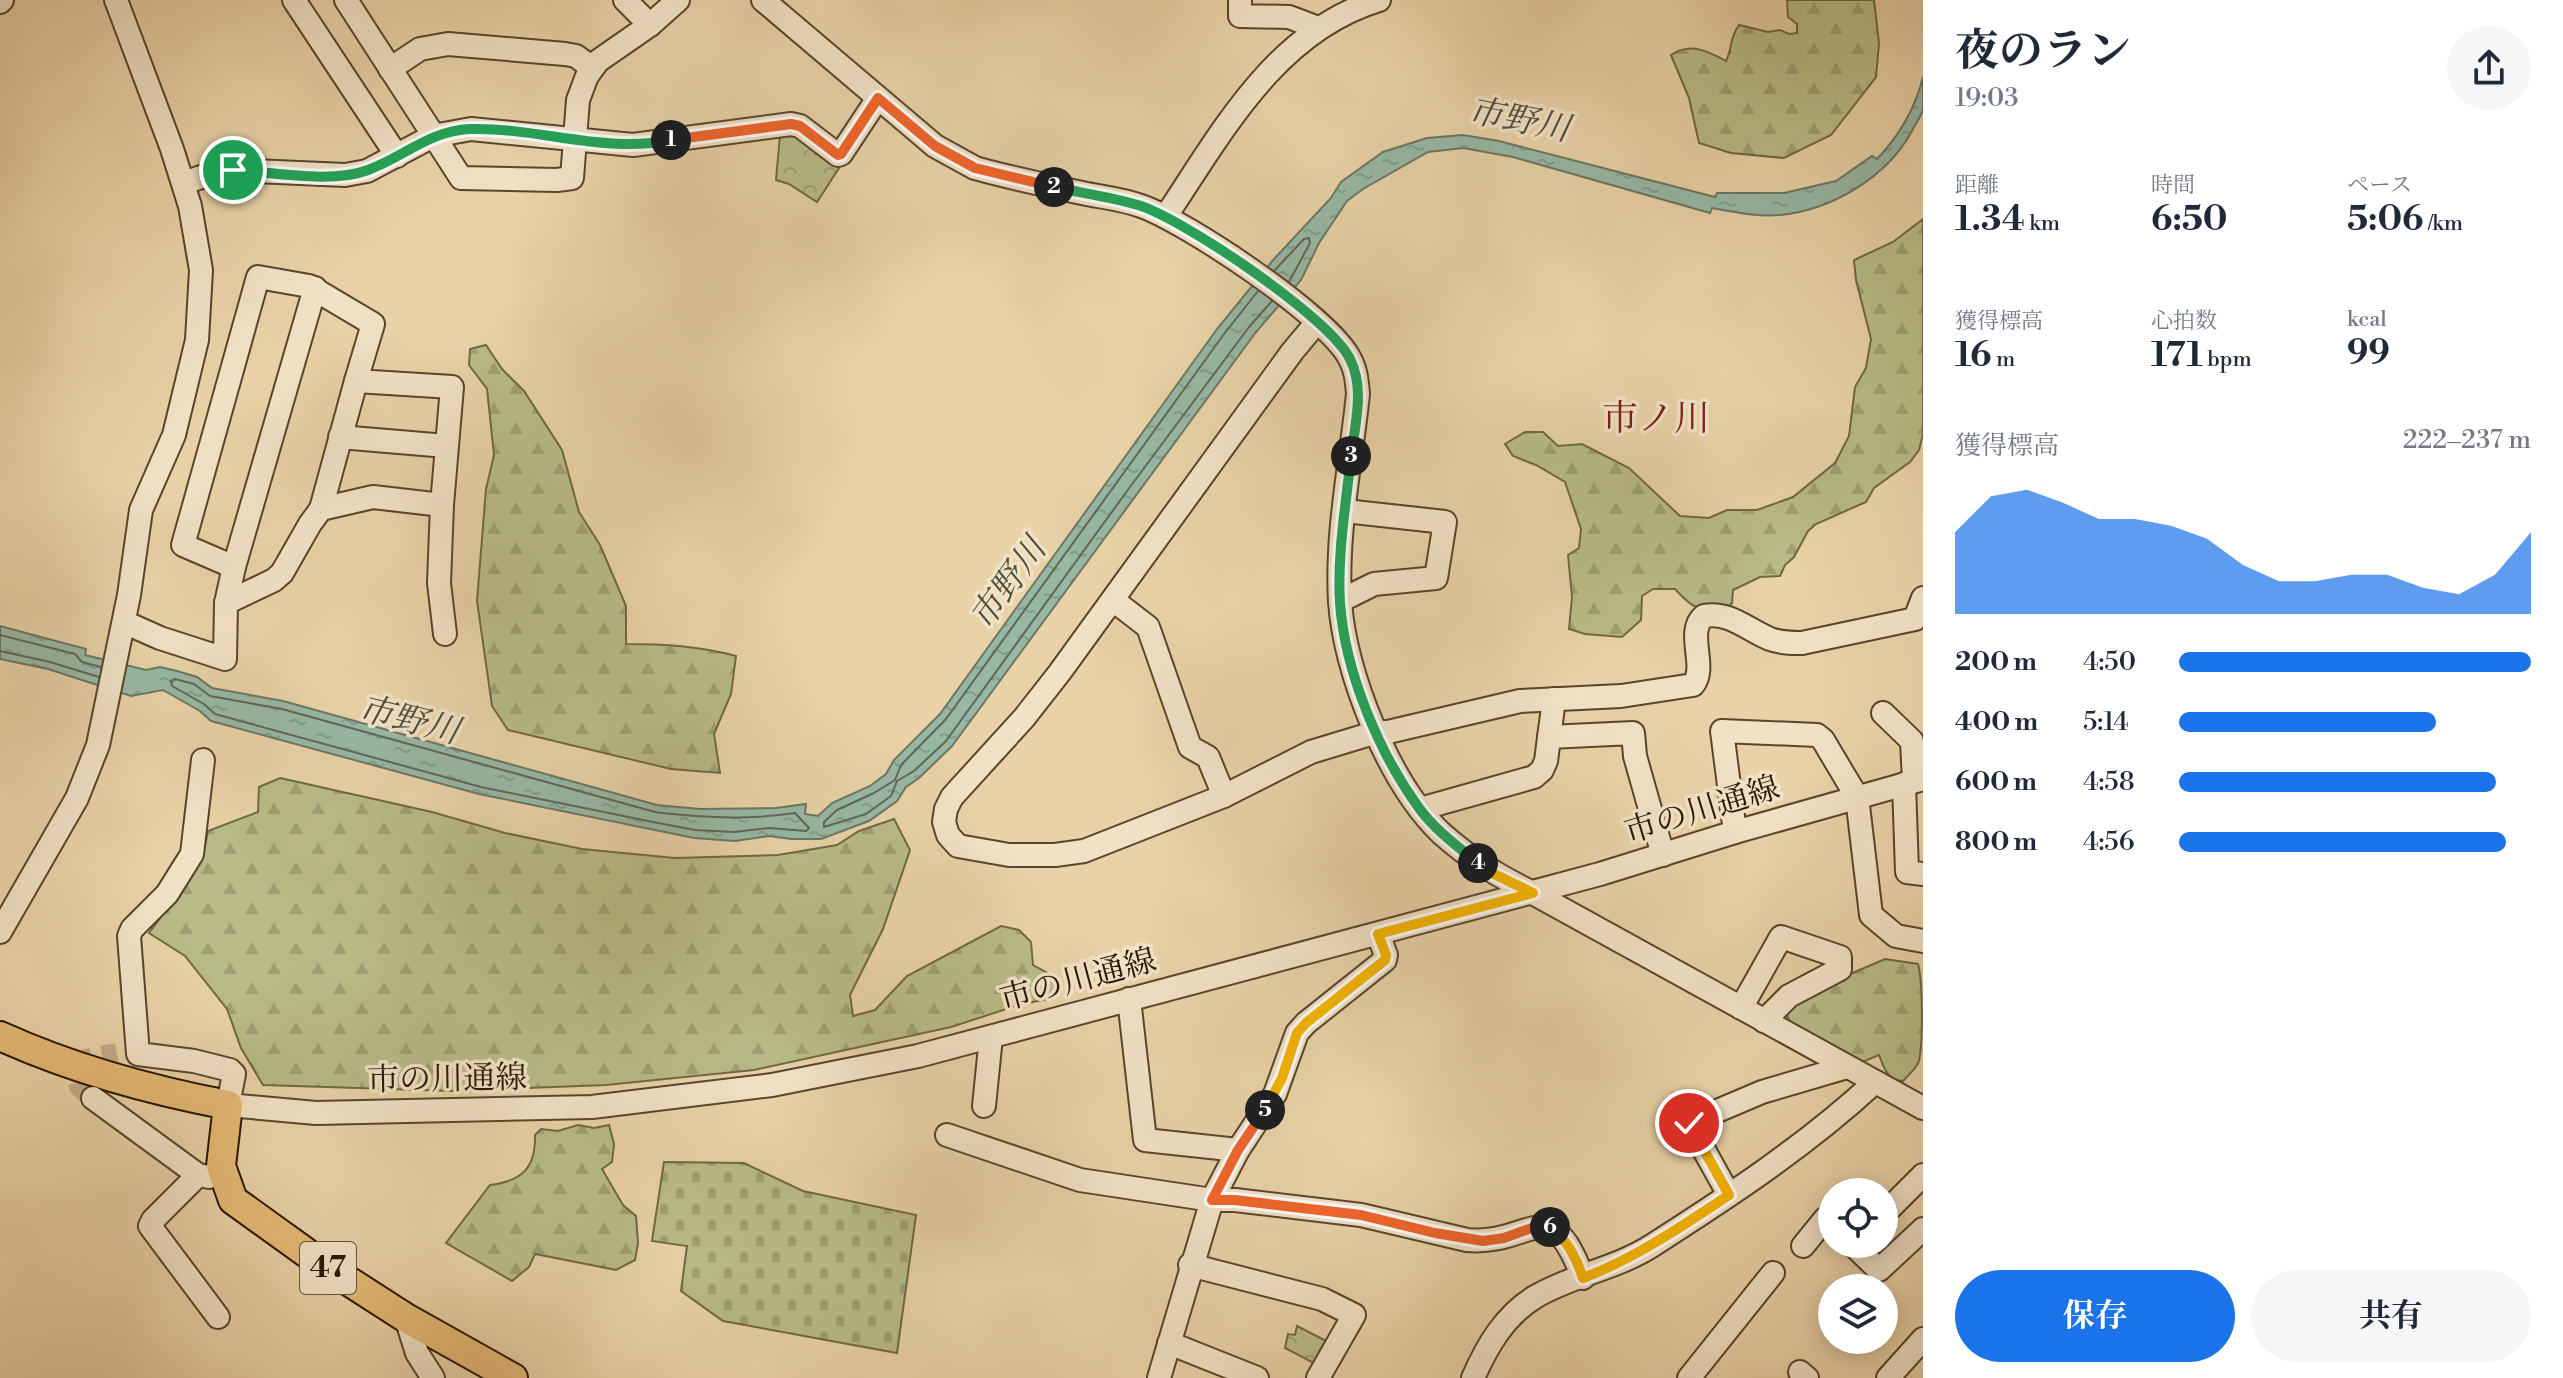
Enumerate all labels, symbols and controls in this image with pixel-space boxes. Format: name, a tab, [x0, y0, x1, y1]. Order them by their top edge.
text: 夜のラン	[1955, 24, 2131, 79]
button: share	[2447, 26, 2531, 110]
text: 19:03	[1955, 82, 2019, 114]
water label: 市野川	[1465, 91, 1577, 152]
pin: 1	[651, 120, 691, 160]
text: 1	[666, 126, 676, 153]
pin	[199, 136, 267, 204]
icon: arrive	[211, 148, 255, 192]
pin: 2	[1034, 167, 1074, 207]
text: 距離	[1955, 172, 1999, 199]
text: 時間	[2151, 172, 2195, 199]
text: ペース	[2347, 172, 2412, 199]
text: 2	[1047, 173, 1061, 200]
text: 1.34	[1955, 199, 2025, 241]
text: 6:50	[2151, 199, 2228, 241]
text: 5:06	[2347, 199, 2424, 241]
text: km	[2025, 210, 2060, 237]
text: /km	[2424, 210, 2463, 237]
text: kcal	[2347, 306, 2387, 333]
text: 獲得標高	[1955, 308, 2043, 335]
text: 心拍数	[2151, 308, 2217, 335]
text: 99	[2347, 333, 2390, 375]
text: 16	[1955, 335, 1992, 377]
text: 171	[2151, 335, 2203, 377]
text: m	[1992, 346, 2015, 373]
text: bpm	[2203, 346, 2252, 373]
district label: 市ノ川	[1602, 397, 1710, 442]
text: 222–237 m	[2403, 424, 2531, 456]
text: 獲得標高	[1955, 430, 2059, 462]
pin: 3	[1331, 436, 1371, 476]
text: 3	[1344, 442, 1358, 469]
water label: 市野川	[962, 527, 1058, 638]
text: 200 m	[1955, 646, 2037, 678]
text: 4:50	[2083, 646, 2136, 678]
water label: 市野川	[354, 688, 467, 755]
text: 400 m	[1955, 706, 2038, 738]
text: 5:14	[2083, 706, 2129, 738]
text: 600 m	[1955, 766, 2037, 798]
text: 4:58	[2083, 766, 2135, 798]
street label: 市の川通線	[1620, 767, 1784, 853]
text: 800 m	[1955, 826, 2037, 858]
text: 4:56	[2083, 826, 2134, 858]
pin: 4	[1458, 843, 1498, 883]
text: 4	[1471, 849, 1485, 876]
street label: 市の川通線	[996, 940, 1160, 1020]
street label: 市の川通線	[367, 1058, 527, 1100]
pin	[1655, 1089, 1723, 1157]
pin: 5	[1245, 1090, 1285, 1130]
text: 5	[1258, 1096, 1272, 1123]
icon: check	[1667, 1101, 1711, 1145]
map controls	[1818, 1178, 1898, 1354]
button: locate	[1818, 1178, 1898, 1258]
pin: 6	[1530, 1207, 1570, 1247]
text: 6	[1543, 1213, 1557, 1240]
road number: 47	[300, 1242, 356, 1294]
button: 保存	[1955, 1270, 2235, 1362]
button: 共有	[2251, 1270, 2531, 1362]
button: layers	[1818, 1274, 1898, 1354]

